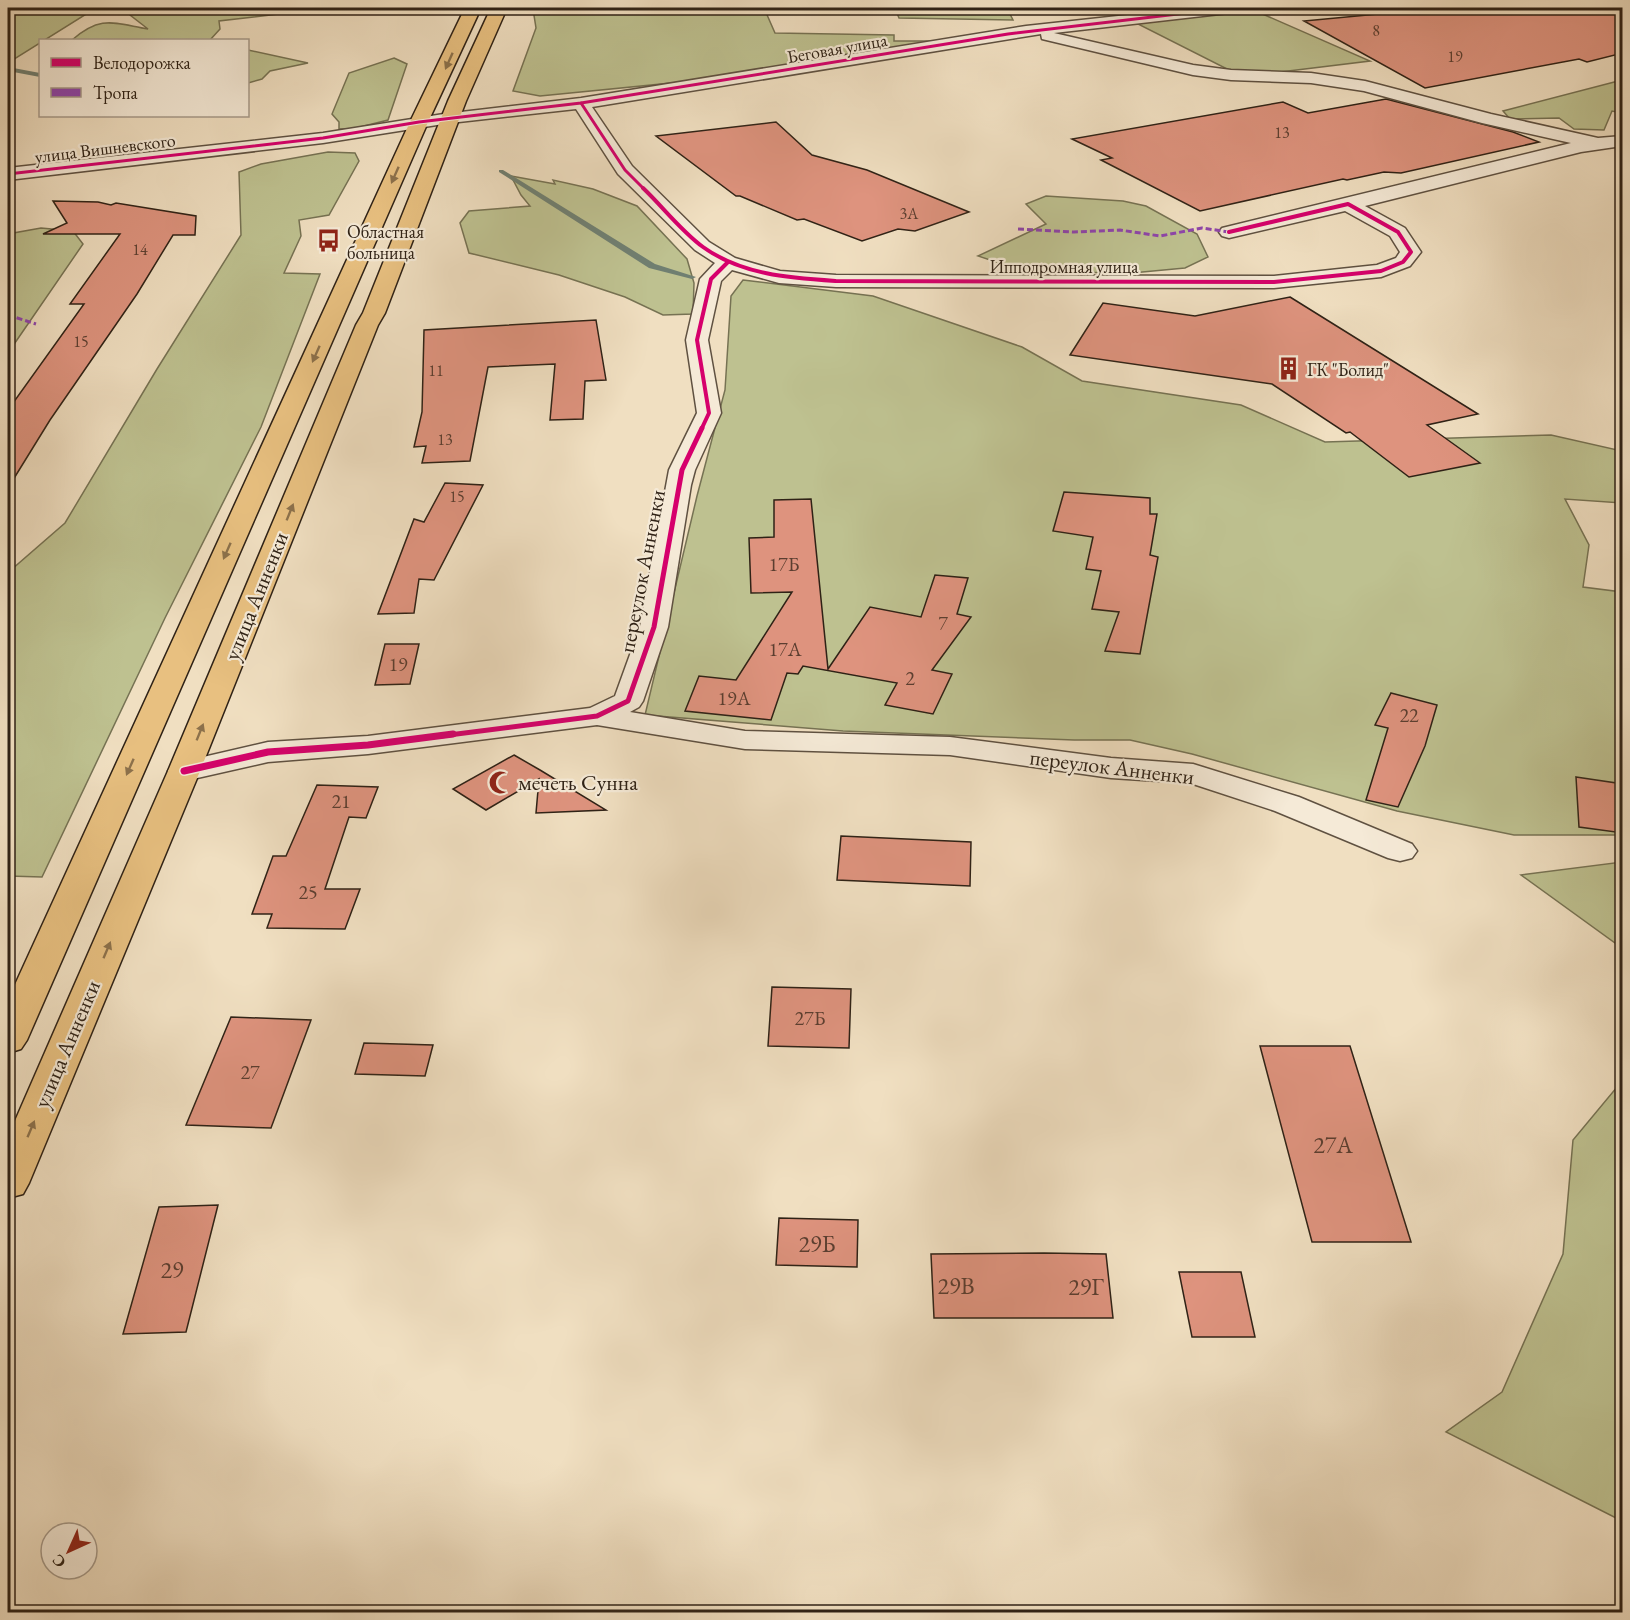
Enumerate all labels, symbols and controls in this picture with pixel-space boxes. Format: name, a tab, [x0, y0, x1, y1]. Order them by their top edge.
house number: 8	[1372, 20, 1380, 41]
street label: Беговая улица	[785, 28, 890, 68]
legend	[39, 39, 249, 117]
house number: 19	[1447, 46, 1463, 67]
text: Велодорожка	[93, 51, 192, 74]
one-way arrow	[444, 52, 453, 69]
text: Тропа	[93, 81, 139, 104]
house number: 13	[1274, 122, 1290, 143]
street label: улица Вишневского	[33, 128, 177, 168]
one-way arrow	[391, 167, 400, 184]
house number: 3А	[900, 203, 919, 224]
place label: Областная больница	[347, 220, 424, 264]
bus stop icon: Областная больница	[316, 228, 342, 254]
house number: 14	[132, 239, 148, 260]
street label: Ипподромная улица	[990, 255, 1139, 278]
house number: 15	[73, 331, 89, 352]
one-way arrow	[311, 345, 321, 363]
building icon: ГК "Болид"	[1276, 356, 1302, 382]
place label: ГК "Болид"	[1307, 358, 1389, 381]
house number: 11	[428, 360, 444, 381]
house number: 13	[437, 429, 453, 450]
house number: 15	[449, 486, 465, 507]
street label: переулок Анненки	[612, 487, 672, 655]
one-way arrow	[285, 503, 295, 521]
street label: улица Анненки	[217, 527, 295, 665]
one-way arrow	[223, 542, 232, 559]
house number: 17Б	[769, 551, 800, 577]
house number: 7	[938, 610, 948, 636]
house number: 17А	[768, 636, 802, 662]
house number: 19	[388, 651, 408, 677]
house number: 2	[905, 665, 915, 691]
house number: 19А	[717, 685, 751, 711]
house number: 22	[1399, 702, 1419, 728]
one-way arrow	[195, 722, 205, 740]
street label: переулок Анненки	[1028, 743, 1196, 792]
one-way arrow	[126, 758, 135, 775]
place label: мечеть Сунна	[518, 768, 638, 797]
mosque icon: мечеть Сунна	[487, 769, 513, 795]
house number: 21	[331, 788, 351, 814]
house number: 25	[298, 879, 318, 905]
one-way arrow	[103, 941, 112, 958]
street label: улица Анненки	[27, 975, 107, 1112]
house number: 27Б	[795, 1005, 826, 1031]
house number: 27	[240, 1059, 260, 1085]
one-way arrow	[26, 1120, 36, 1138]
house number: 27А	[1313, 1129, 1353, 1160]
house number: 29Б	[798, 1228, 836, 1259]
house number: 29	[160, 1254, 184, 1285]
house number: 29В	[937, 1270, 975, 1301]
house number: 29Г	[1068, 1271, 1104, 1302]
north arrow	[39, 1521, 99, 1581]
text: С	[47, 1550, 70, 1573]

